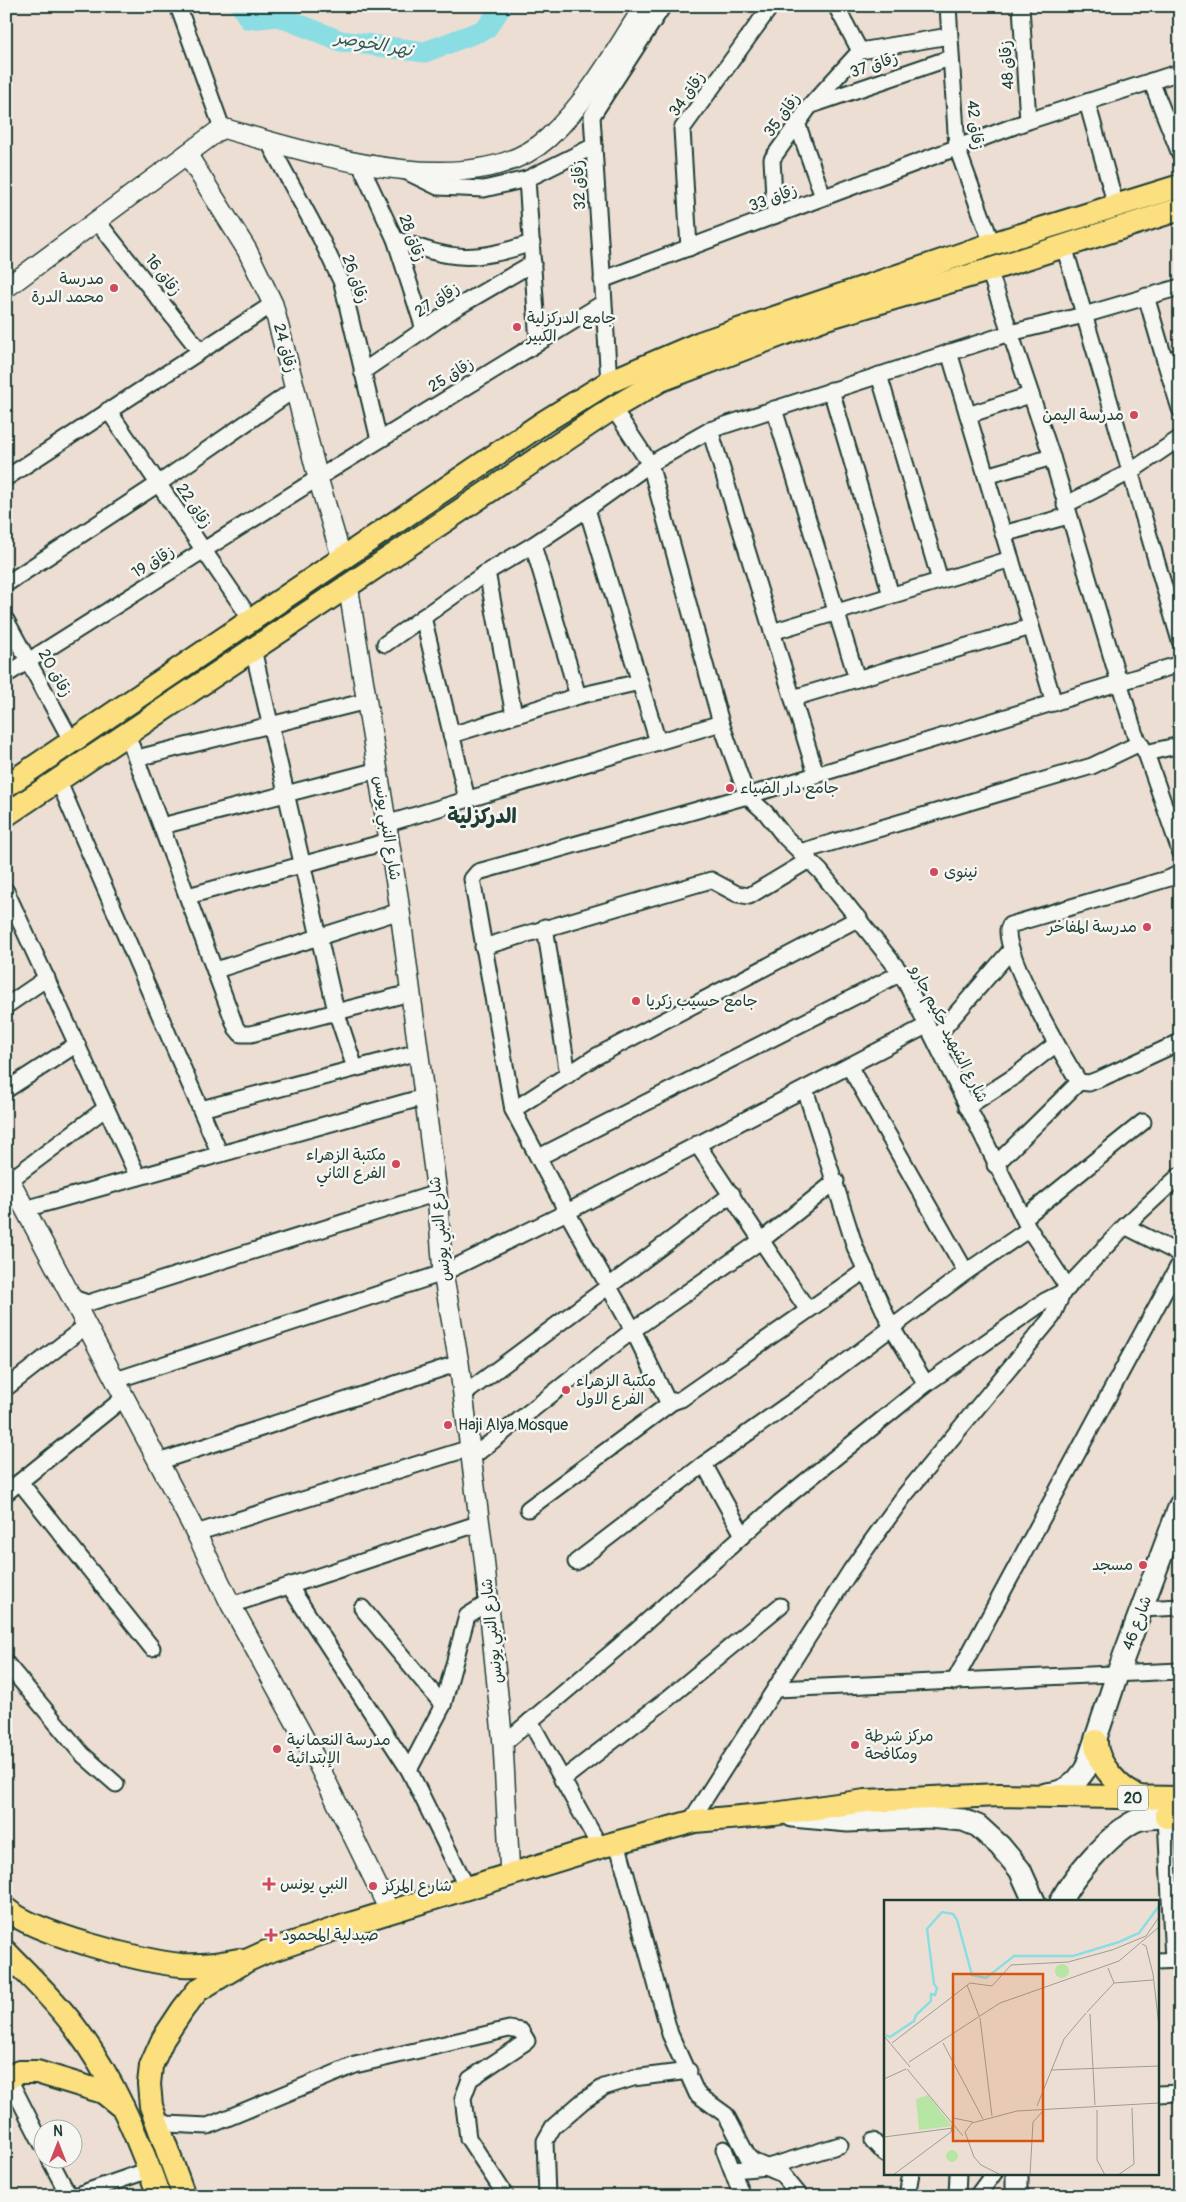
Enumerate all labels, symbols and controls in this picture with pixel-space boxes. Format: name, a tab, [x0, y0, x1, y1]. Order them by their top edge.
water label: نهر الخوصر	[332, 26, 417, 62]
street label: زقاق 48	[995, 40, 1019, 90]
street label: زقاق 37	[847, 47, 901, 83]
street label: زقاق 34	[664, 68, 710, 120]
street label: زقاق 35	[759, 89, 805, 141]
street label: زقاق 42	[962, 99, 988, 151]
street label: زقاق 32	[568, 160, 590, 210]
street label: زقاق 33	[746, 180, 800, 216]
street label: زقاق 28	[394, 211, 430, 265]
street label: زقاق 16	[140, 250, 186, 300]
street label: زقاق 26	[337, 252, 373, 306]
place label: مدرسة محمد الدرة	[31, 269, 104, 307]
street label: زقاق 27	[411, 278, 463, 322]
marker: مدرسة محمد الدرة	[108, 282, 120, 294]
place label: جامع الدركزلية الكبير	[525, 308, 616, 346]
street label: زقاق 24	[269, 321, 301, 375]
marker: جامع الدركزلية الكبير	[511, 321, 523, 333]
street label: زقاق 25	[425, 353, 477, 397]
place label: مدرسة اليمن	[1042, 405, 1124, 425]
marker: مدرسة اليمن	[1128, 409, 1140, 421]
street label: زقاق 22	[172, 480, 216, 532]
street label: زقاق 19	[128, 541, 178, 583]
street label: زقاق 20	[34, 645, 76, 701]
street label: شارع النبي يونس	[365, 774, 405, 882]
place label: جامع دار الضياء	[740, 778, 839, 799]
marker: جامع دار الضياء	[724, 782, 736, 794]
district label: الدركزلية	[447, 803, 517, 830]
place label: نينوى	[944, 862, 978, 882]
marker: نينوى	[928, 866, 940, 878]
place label: مدرسة المفاخر	[1045, 917, 1137, 937]
marker: مدرسة المفاخر	[1141, 921, 1153, 933]
street label: شارع الشهيد حكيم جارو	[903, 960, 992, 1107]
place label: جامع حسيب زكريا	[646, 991, 758, 1012]
marker: جامع حسيب زكريا	[630, 995, 642, 1007]
place label: مكتبة الزهراء الفرع الثاني	[306, 1145, 386, 1187]
marker: مكتبة الزهراء الفرع الثاني	[390, 1158, 402, 1170]
street label: شارع النبي يونس	[425, 1175, 459, 1283]
place label: مكتبة الزهراء الفرع الاول	[576, 1371, 656, 1410]
marker: مكتبة الزهراء الفرع الاول	[560, 1384, 572, 1396]
place label: Haji Alya Mosque	[458, 1415, 568, 1435]
marker: Haji Alya Mosque	[442, 1419, 454, 1431]
place label: مسجد	[1092, 1555, 1133, 1575]
marker: مسجد	[1137, 1559, 1149, 1571]
street label: شارع النبي يونس	[477, 1577, 511, 1685]
street label: شارع 46	[1118, 1593, 1157, 1653]
place label: مركز شرطة ومكافحة	[865, 1726, 934, 1764]
place label: مدرسة النعمانية الإبتدائية	[287, 1730, 391, 1768]
marker: مركز شرطة ومكافحة	[849, 1739, 861, 1751]
marker: مدرسة النعمانية الإبتدائية	[271, 1743, 283, 1755]
road number: 20	[1118, 1786, 1148, 1810]
place label: النبي يونس	[280, 1874, 348, 1898]
place label: شارع المركز	[381, 1876, 452, 1897]
marker: النبي يونس	[262, 1877, 276, 1891]
marker: شارع المركز	[367, 1880, 379, 1892]
inset map	[884, 1900, 1158, 2174]
place label: صيدلية المحمود	[282, 1925, 379, 1945]
marker: صيدلية المحمود	[264, 1928, 278, 1942]
north arrow	[32, 2120, 82, 2170]
text: N	[53, 2123, 63, 2140]

